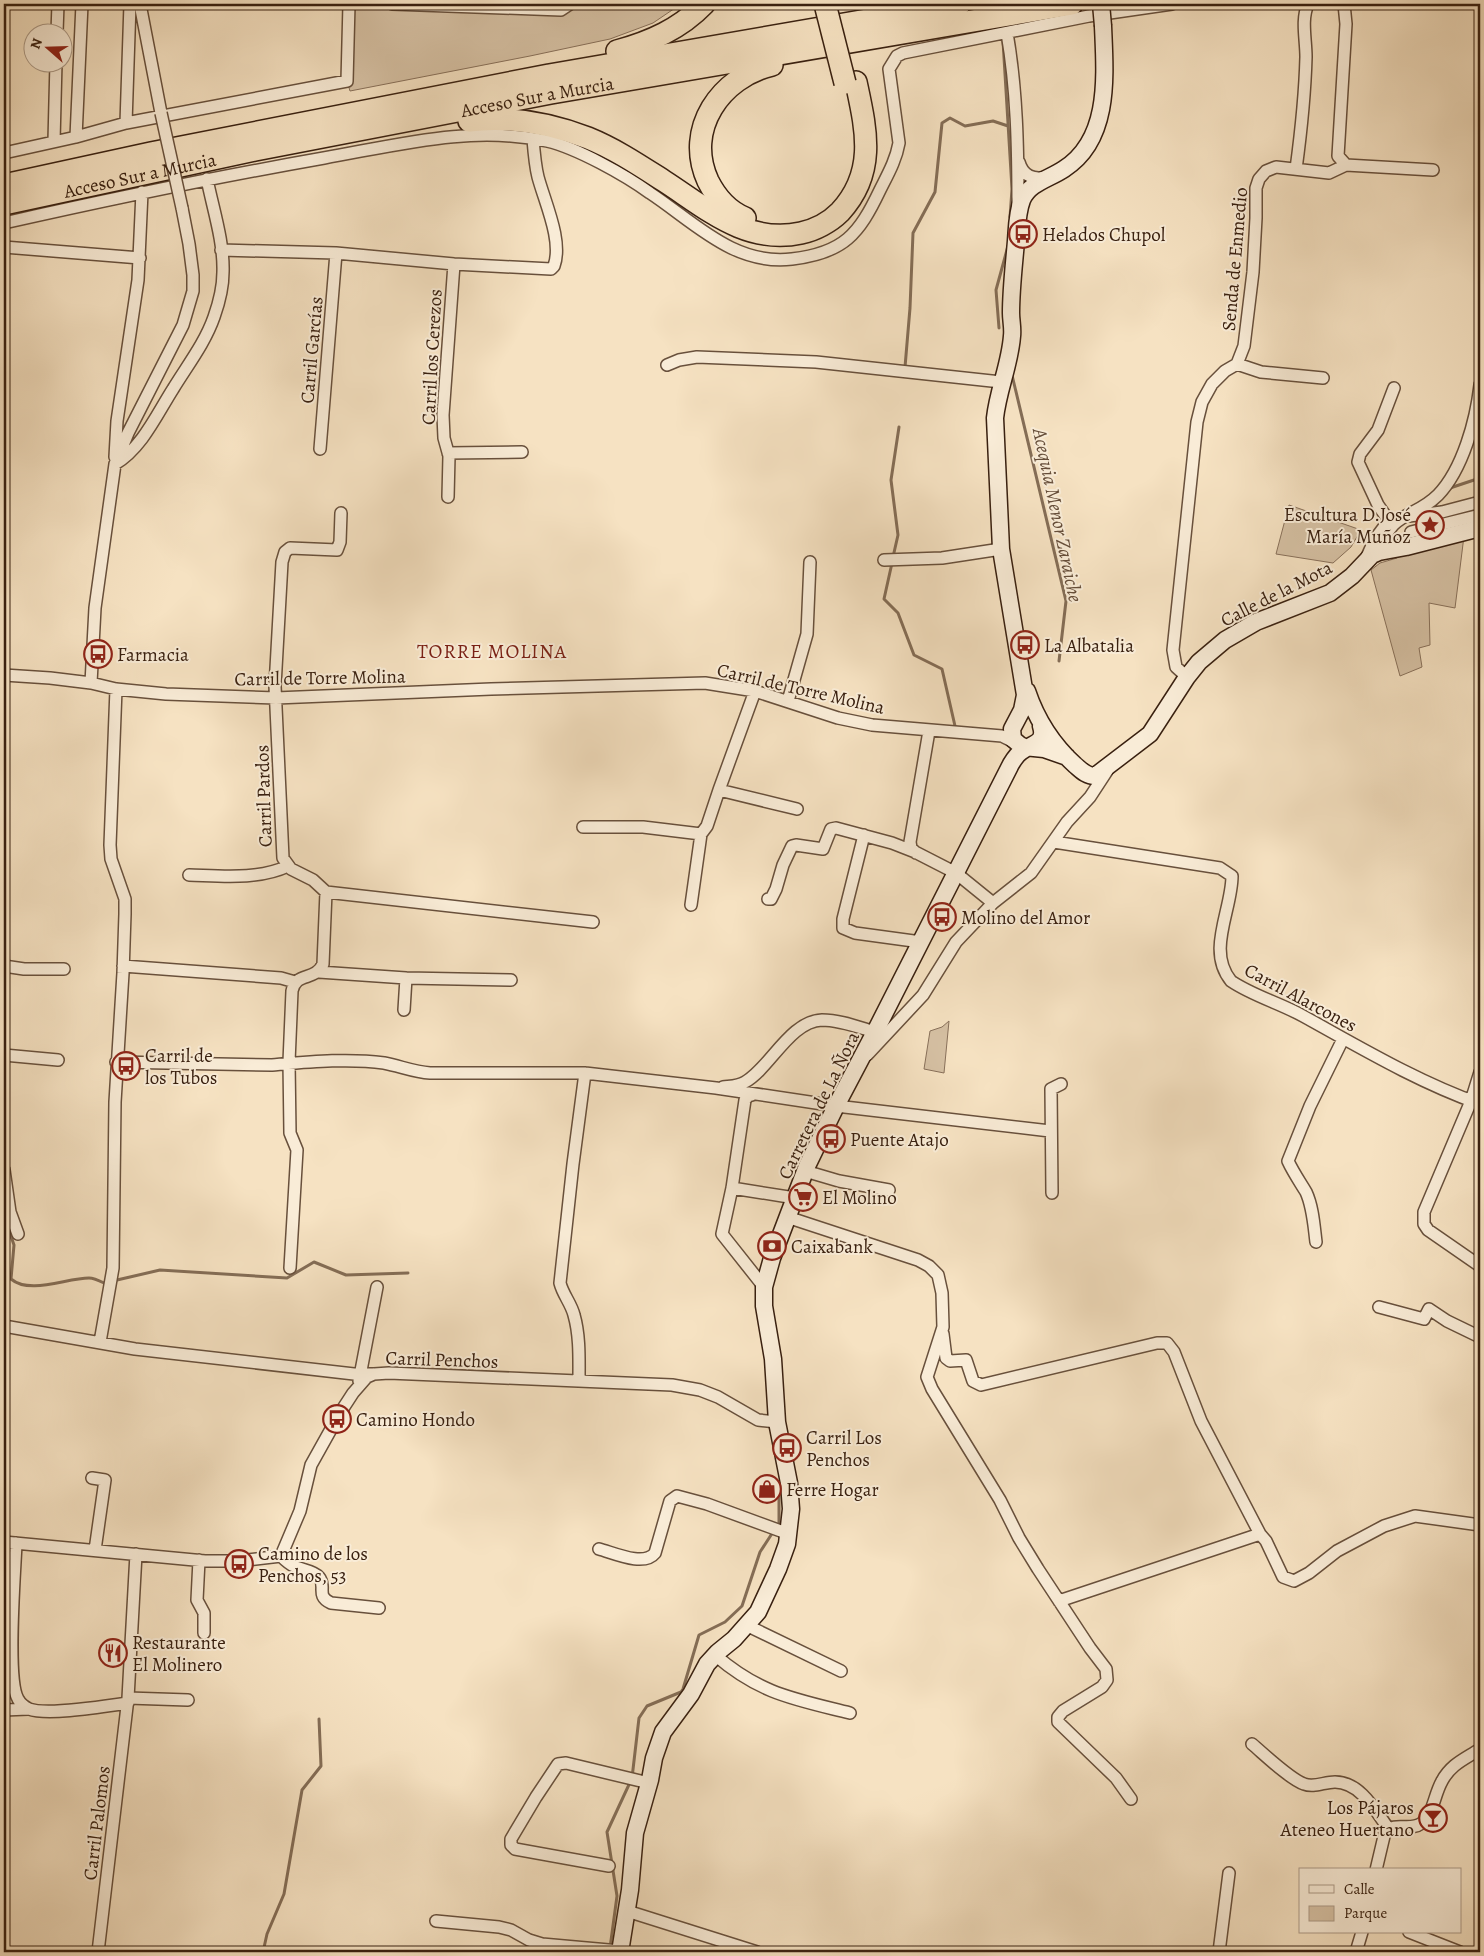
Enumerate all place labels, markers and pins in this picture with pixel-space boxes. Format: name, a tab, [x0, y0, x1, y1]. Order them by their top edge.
bus stop icon: Helados Chupol	[1008, 219, 1038, 249]
place label: Helados Chupol	[1042, 222, 1166, 248]
place label: Escultura D.José María Muñoz	[1284, 502, 1411, 550]
place icon: Escultura D.José María Muñoz	[1415, 510, 1445, 540]
bus stop icon: La Albatalia	[1010, 630, 1040, 660]
place label: La Albatalia	[1044, 633, 1134, 659]
bus stop icon: Farmacia	[83, 639, 113, 669]
place label: Farmacia	[117, 642, 189, 668]
bus stop icon: Molino del Amor	[927, 902, 957, 932]
place label: Molino del Amor	[961, 905, 1090, 931]
place label: Carril de los Tubos	[145, 1043, 217, 1091]
bus stop icon: Carril de los Tubos	[111, 1051, 141, 1081]
bus stop icon: Puente Atajo	[816, 1124, 846, 1154]
place label: Puente Atajo	[850, 1127, 949, 1153]
supermarket icon: El Molino	[788, 1182, 818, 1212]
place label: El Molino	[822, 1185, 897, 1211]
bank icon: Caixabank	[757, 1231, 787, 1261]
place label: Caixabank	[791, 1234, 874, 1260]
bus stop icon: Camino Hondo	[322, 1404, 352, 1434]
place label: Camino Hondo	[356, 1407, 475, 1433]
place label: Carril Los Penchos	[806, 1425, 882, 1473]
bus stop icon: Carril Los Penchos	[772, 1433, 802, 1463]
shop icon: Ferre Hogar	[752, 1474, 782, 1504]
place label: Ferre Hogar	[786, 1477, 879, 1503]
place label: Camino de los Penchos, 53	[258, 1541, 368, 1589]
bus stop icon: Camino de los Penchos, 53	[224, 1549, 254, 1579]
place label: Restaurante El Molinero	[132, 1630, 226, 1678]
restaurant icon: Restaurante El Molinero	[98, 1638, 128, 1668]
place label: Los Pájaros Ateneo Huertano	[1280, 1795, 1414, 1843]
bar icon: Los Pájaros Ateneo Huertano	[1418, 1803, 1448, 1833]

